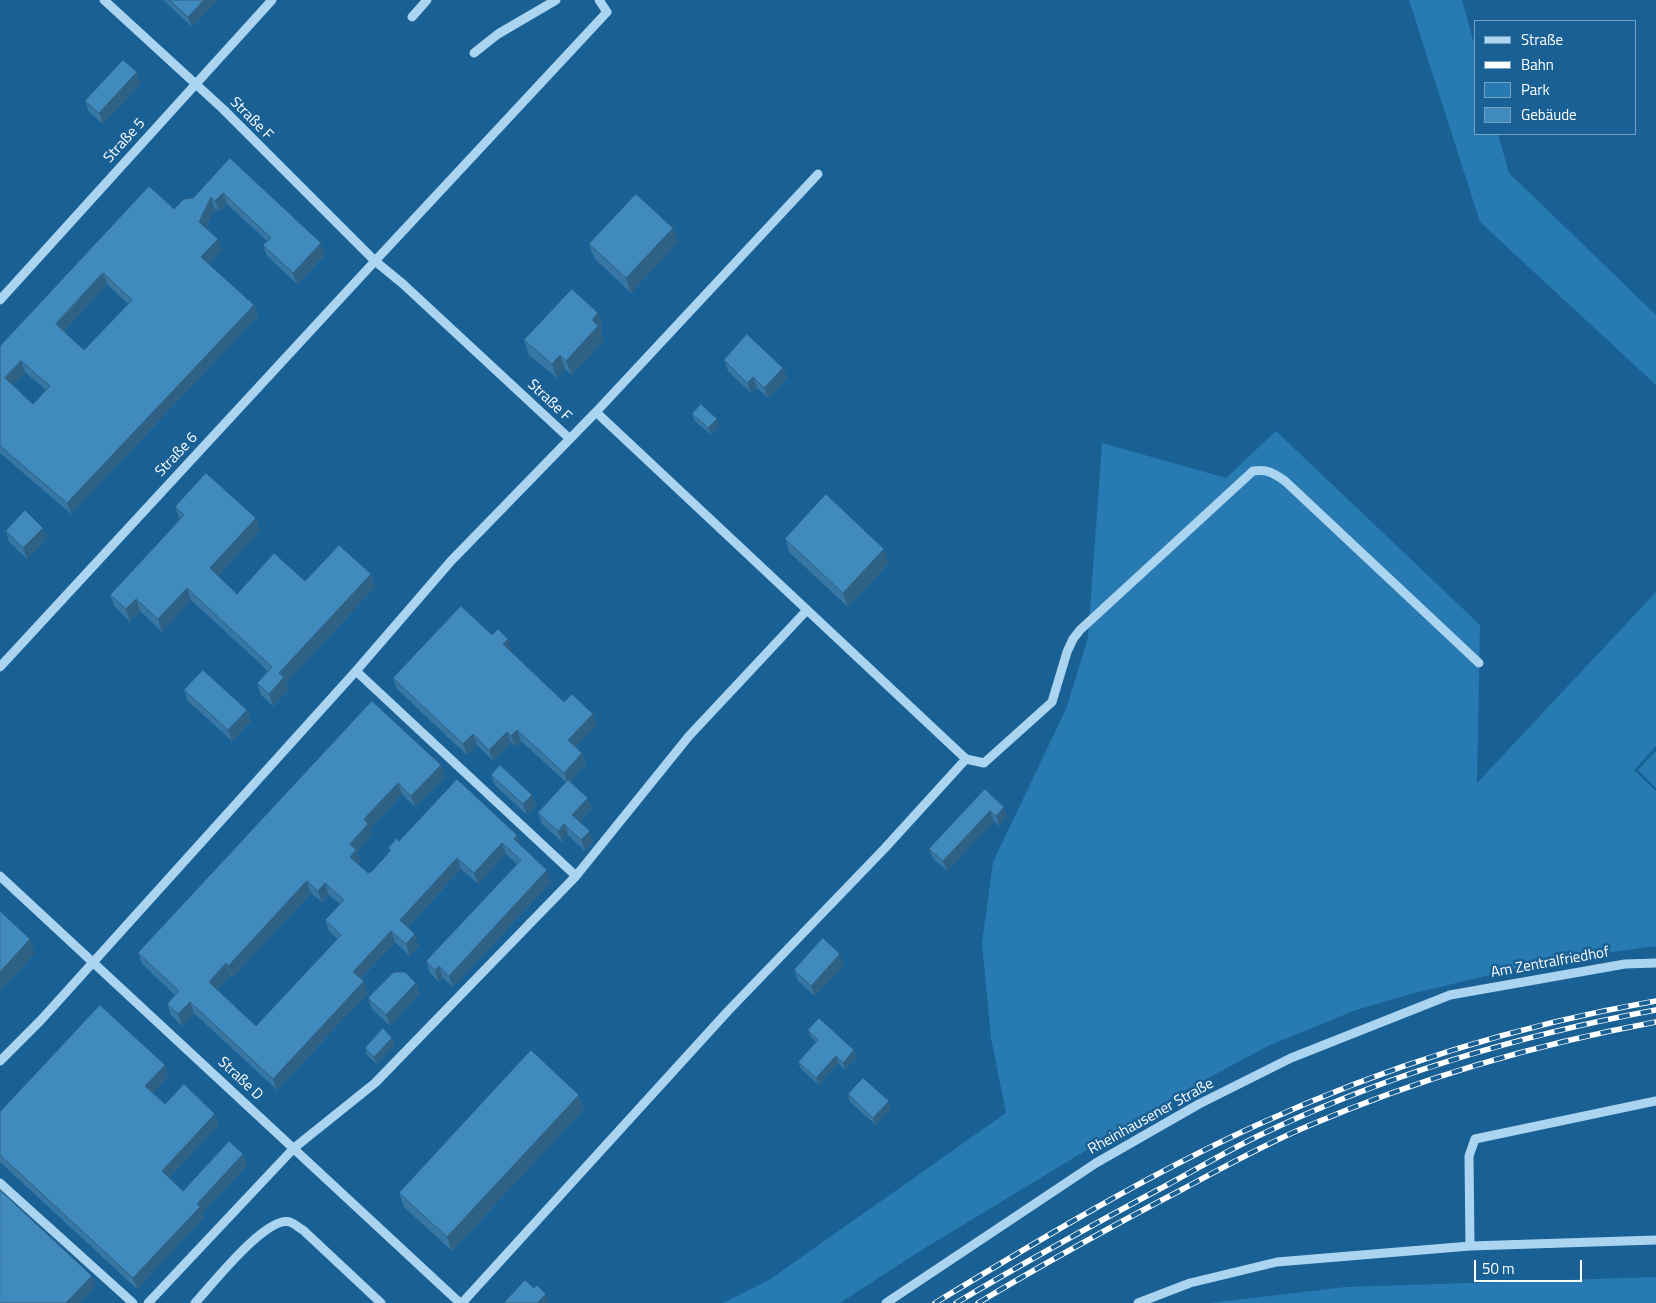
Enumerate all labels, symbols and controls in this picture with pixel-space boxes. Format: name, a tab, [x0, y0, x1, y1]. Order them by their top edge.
legend	[1474, 20, 1636, 135]
text: Straße	[1521, 28, 1563, 51]
text: Bahn	[1521, 53, 1554, 76]
text: Park	[1521, 78, 1550, 101]
street label: Straße F	[226, 94, 276, 144]
text: Gebäude	[1521, 103, 1577, 126]
street label: Straße 5	[100, 115, 150, 167]
street label: Straße F	[523, 376, 575, 426]
street label: Straße 6	[152, 429, 202, 481]
street label: Am Zentralfriedhof	[1490, 944, 1610, 982]
street label: Straße D	[214, 1054, 266, 1104]
street label: Rheinhausener Straße	[1085, 1075, 1217, 1159]
scale bar	[1476, 1250, 1584, 1282]
text: 50 m	[1482, 1257, 1515, 1280]

